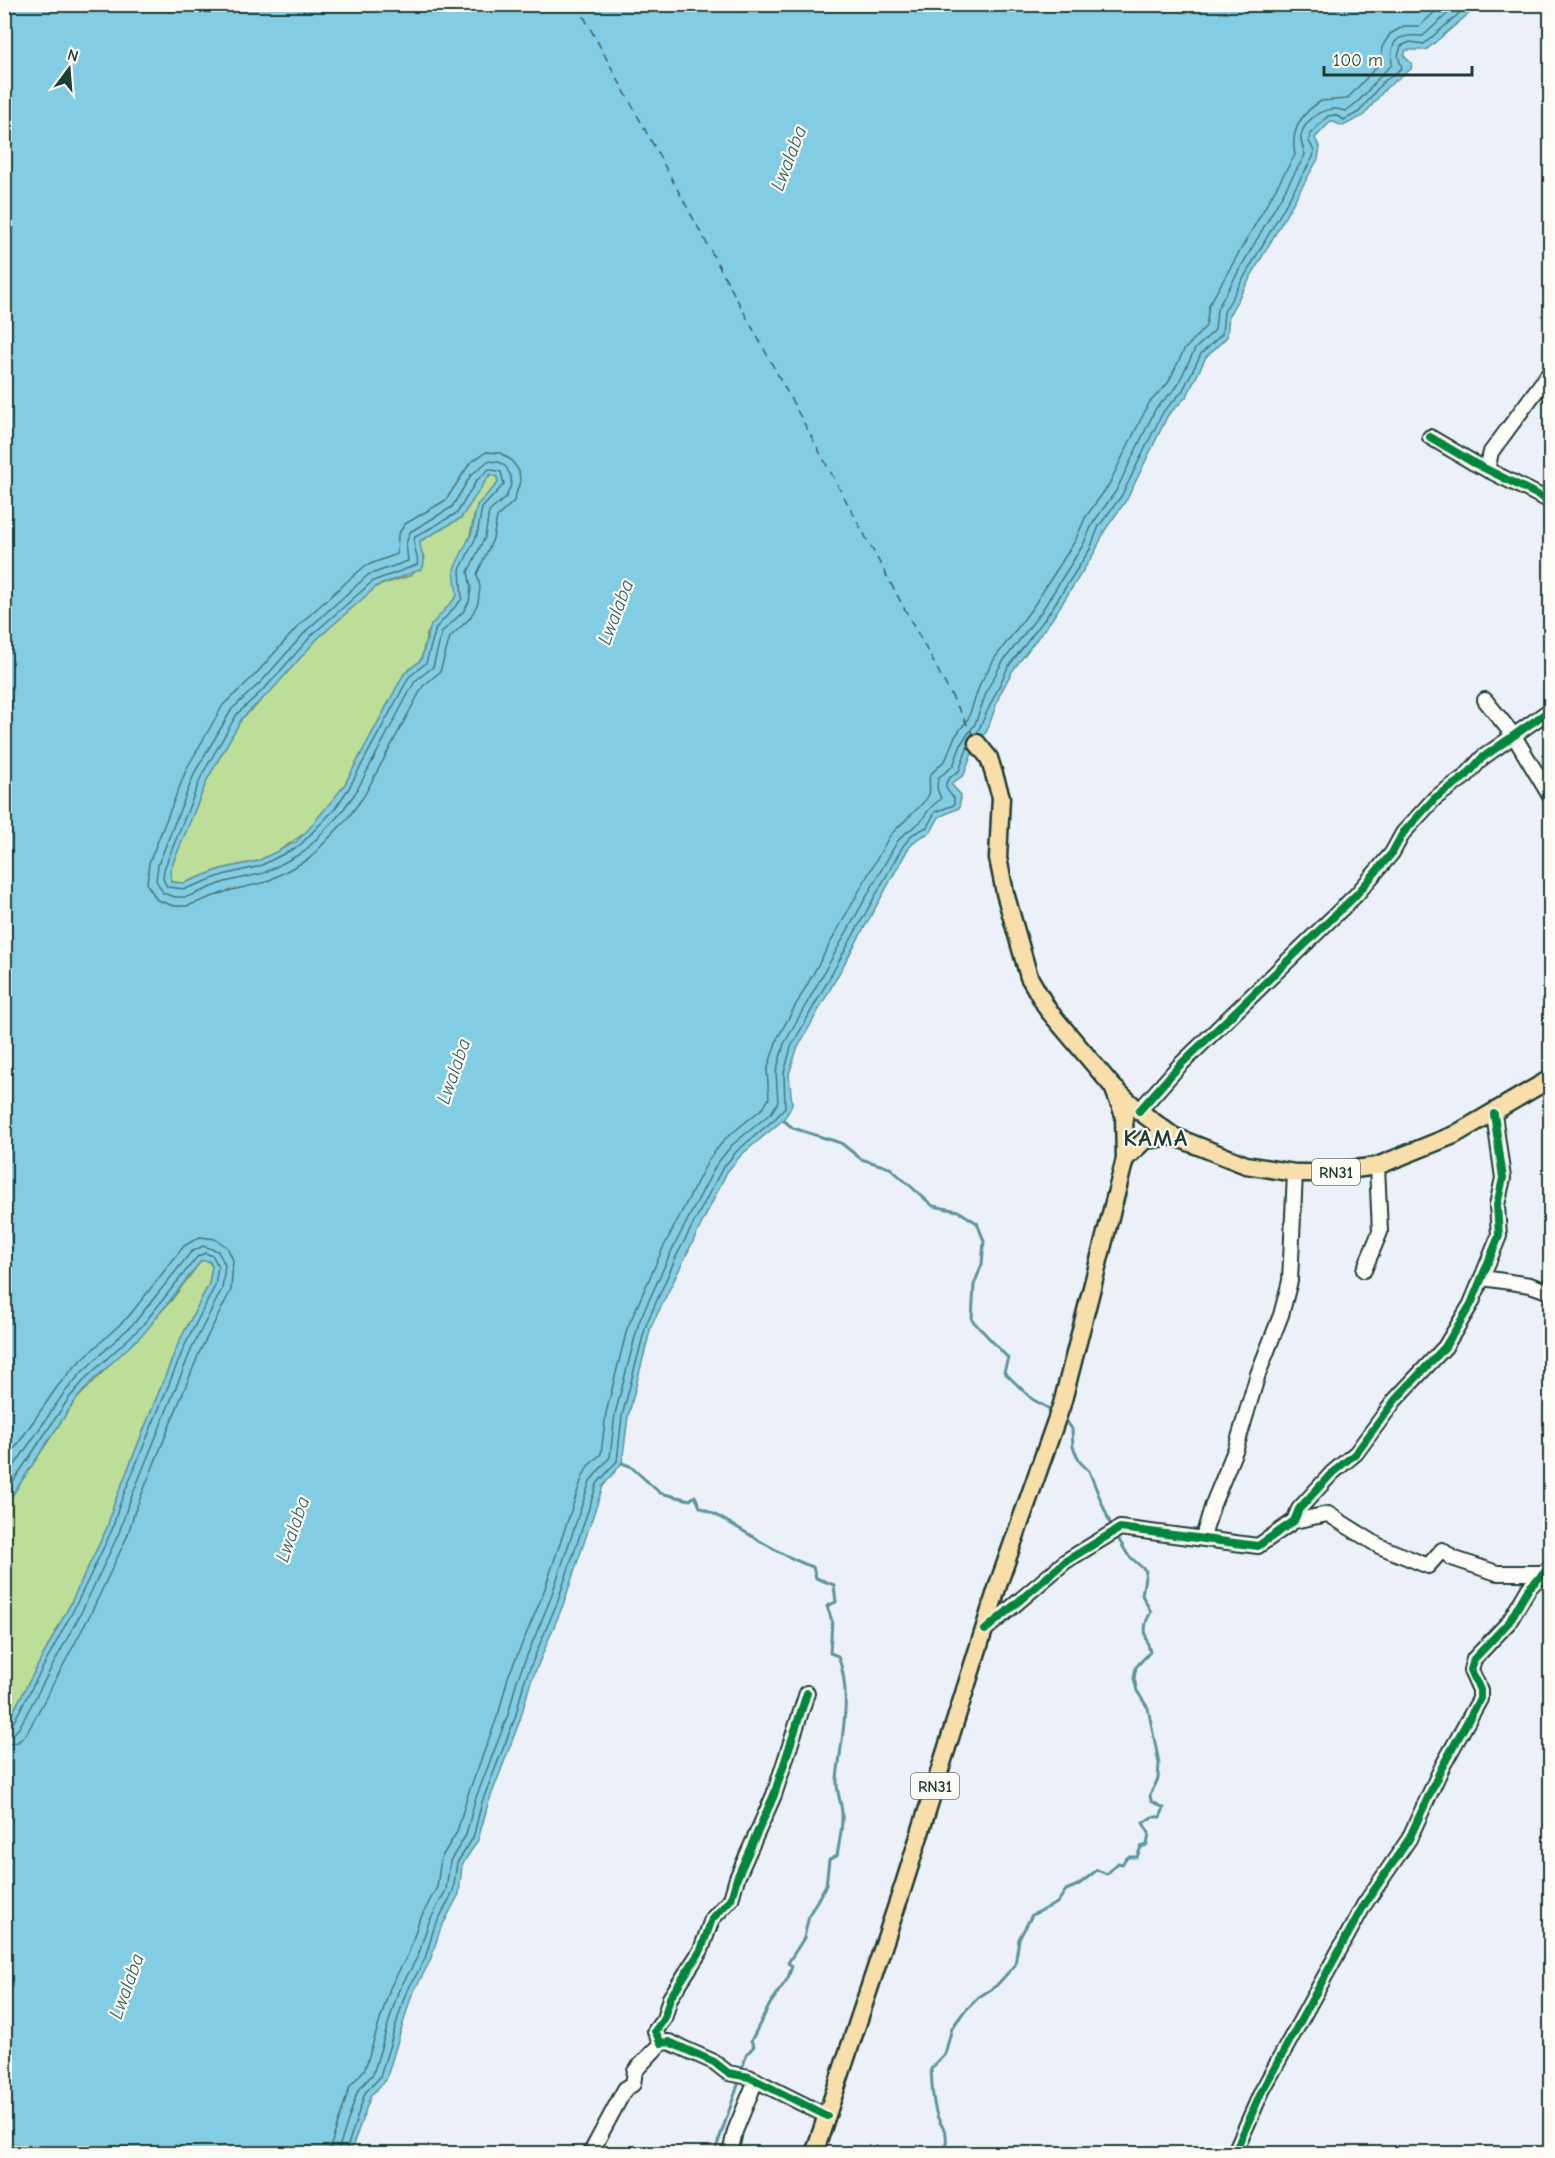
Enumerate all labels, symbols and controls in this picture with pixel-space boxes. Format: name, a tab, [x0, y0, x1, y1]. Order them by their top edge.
north arrow	[39, 39, 99, 99]
scale bar	[1324, 39, 1472, 77]
text: N	[65, 45, 80, 66]
text: 100 m	[1333, 50, 1383, 71]
water label: Lwalaba	[766, 123, 811, 194]
water label: Lwalaba	[593, 577, 638, 648]
water label: Lwalaba	[432, 1035, 475, 1107]
district label: KAMA	[1123, 1124, 1189, 1152]
road number: RN31	[1312, 1159, 1360, 1185]
water label: Lwalaba	[271, 1493, 314, 1565]
road number: RN31	[911, 1773, 959, 1799]
water label: Lwalaba	[104, 1950, 149, 2022]

